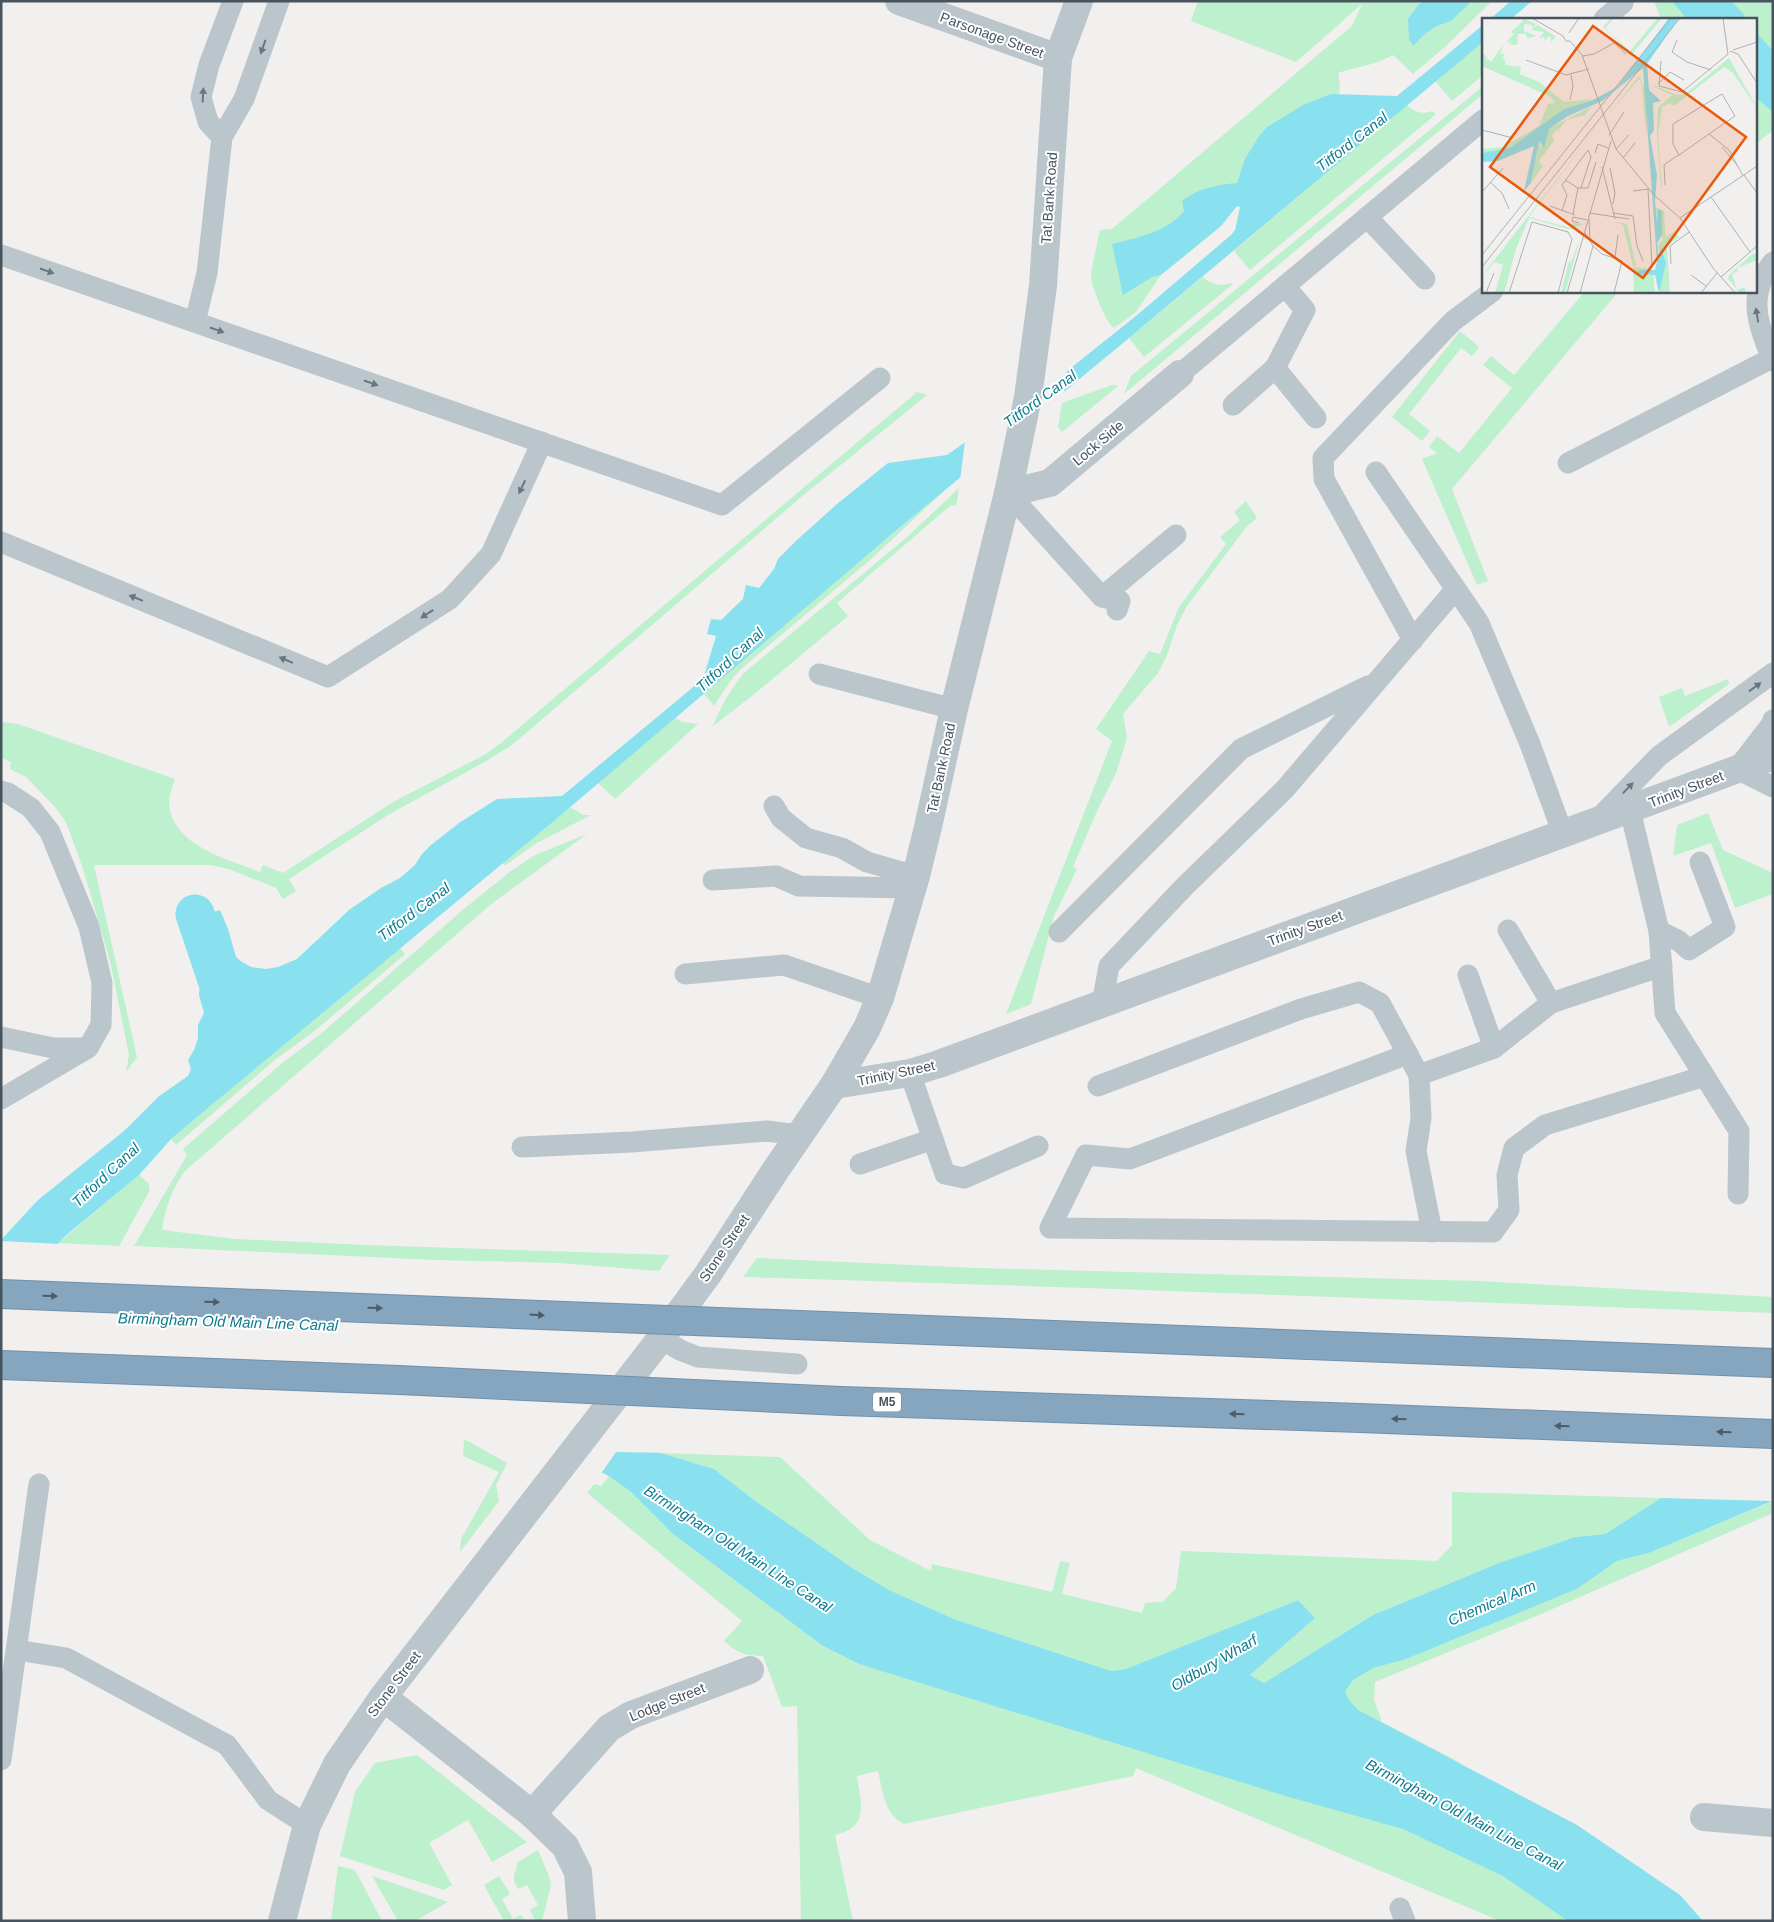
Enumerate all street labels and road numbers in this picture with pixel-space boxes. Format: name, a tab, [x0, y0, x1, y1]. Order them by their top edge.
street label: Parsonage Street	[938, 9, 1046, 61]
street label: Tat Bank Road	[1038, 152, 1060, 244]
street label: Lock Side	[1069, 417, 1127, 469]
street label: Tat Bank Road	[924, 721, 958, 815]
street label: Trinity Street	[1646, 767, 1726, 811]
street label: Trinity Street	[1265, 907, 1345, 949]
street label: Trinity Street	[856, 1057, 936, 1089]
street label: Stone Street	[696, 1211, 752, 1285]
road number: M5	[873, 1392, 901, 1411]
street label: Stone Street	[364, 1648, 424, 1720]
street label: Lodge Street	[627, 1680, 707, 1724]

